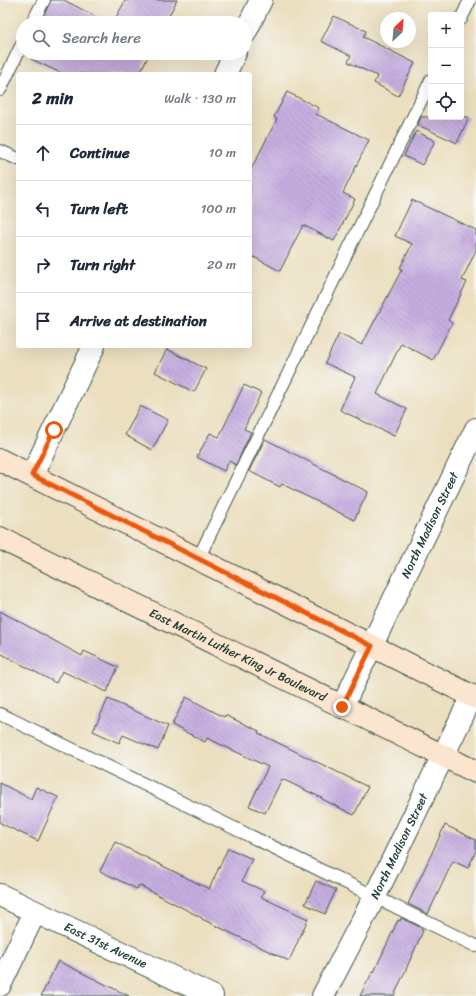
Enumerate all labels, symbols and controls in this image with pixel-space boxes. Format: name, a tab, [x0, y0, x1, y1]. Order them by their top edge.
north arrow	[380, 12, 416, 48]
map controls	[428, 12, 464, 120]
button: +	[428, 12, 464, 48]
search box	[16, 16, 252, 60]
text: Search here	[62, 25, 141, 51]
icon: search	[30, 27, 52, 49]
button: −	[428, 48, 464, 84]
text: 2 min	[32, 83, 73, 113]
button: locate	[428, 84, 464, 120]
text: Walk · 130 m	[164, 87, 236, 110]
text: Continue	[70, 140, 130, 166]
text: 10 m	[209, 141, 236, 164]
icon: ahead	[32, 142, 54, 164]
text: Turn left	[70, 196, 128, 222]
text: 100 m	[201, 197, 236, 220]
icon: left	[32, 198, 54, 220]
text: Turn right	[70, 252, 135, 278]
text: 20 m	[207, 253, 236, 276]
icon: right	[32, 254, 54, 276]
text: Arrive at destination	[70, 308, 207, 334]
icon: arrive	[32, 310, 54, 332]
route start	[45, 421, 63, 439]
street label: North Madison Street	[395, 467, 465, 582]
street label: East Martin Luther King Jr Boulevard	[145, 602, 331, 708]
route end	[333, 698, 351, 716]
street label: North Madison Street	[364, 788, 435, 903]
street label: East 31st Avenue	[60, 916, 151, 975]

